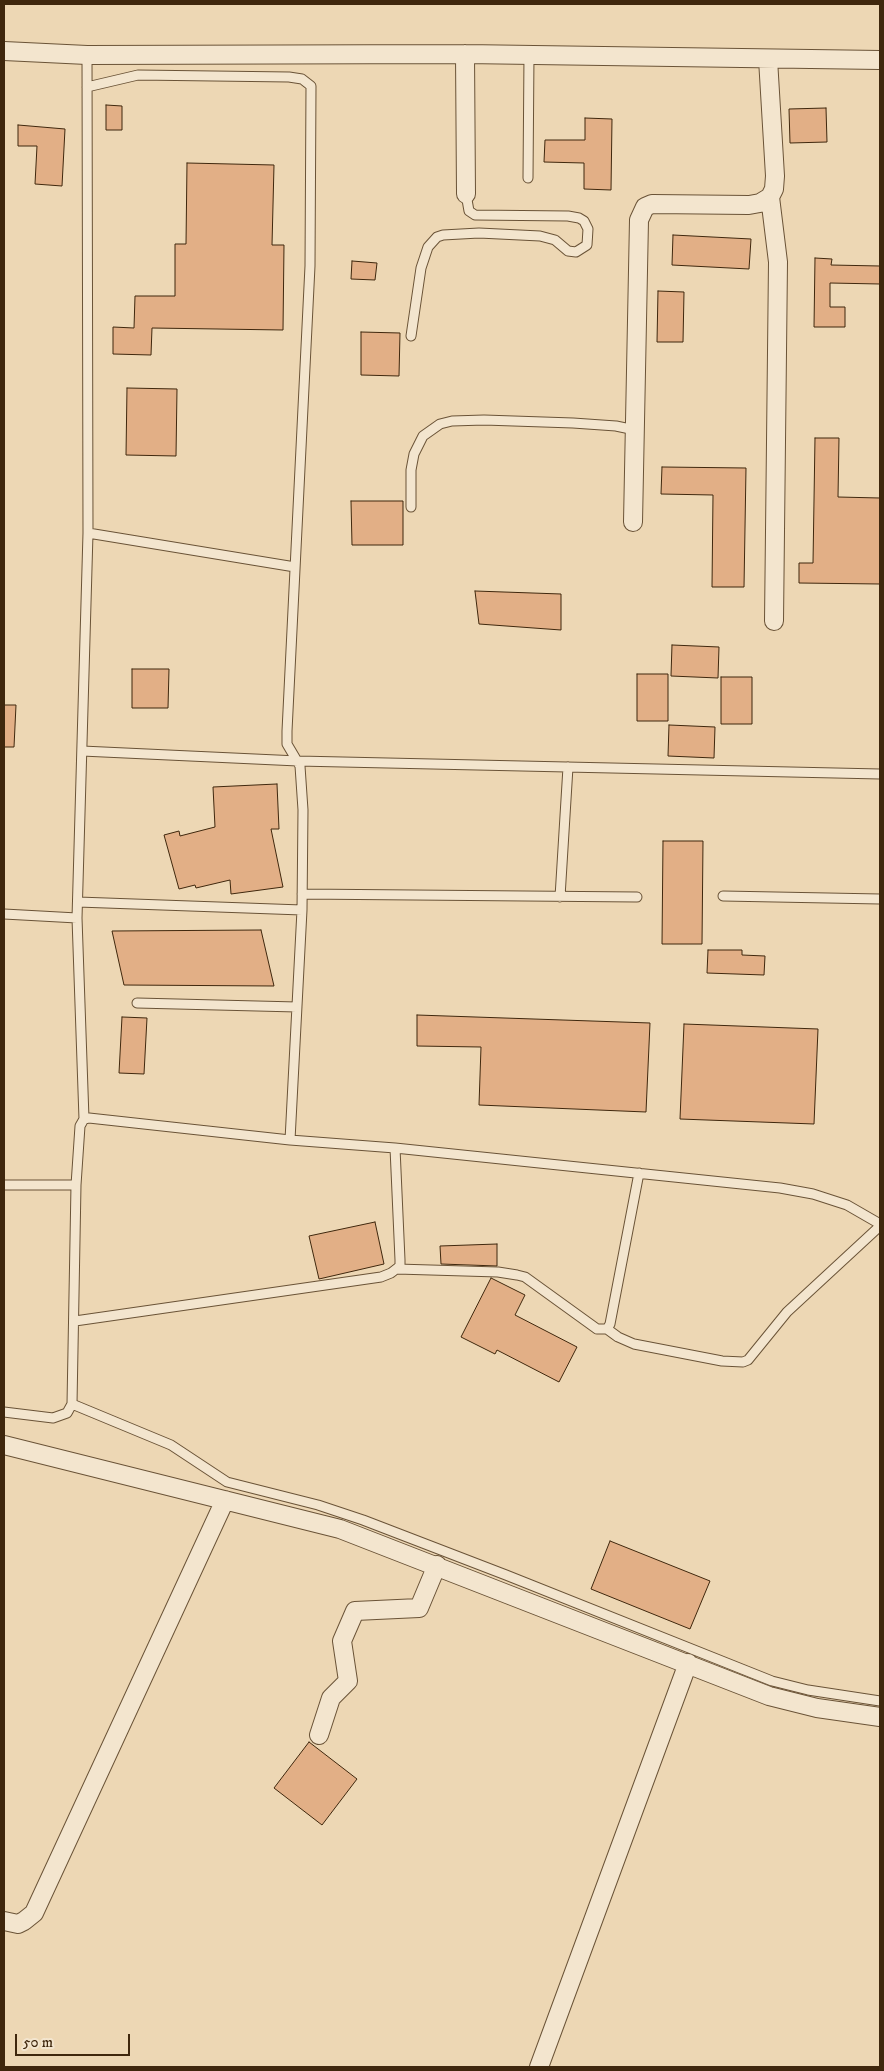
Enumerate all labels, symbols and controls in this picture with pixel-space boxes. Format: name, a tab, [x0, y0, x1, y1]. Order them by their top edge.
scale bar	[18, 2024, 132, 2056]
text: 50 m	[23, 2033, 53, 2052]

